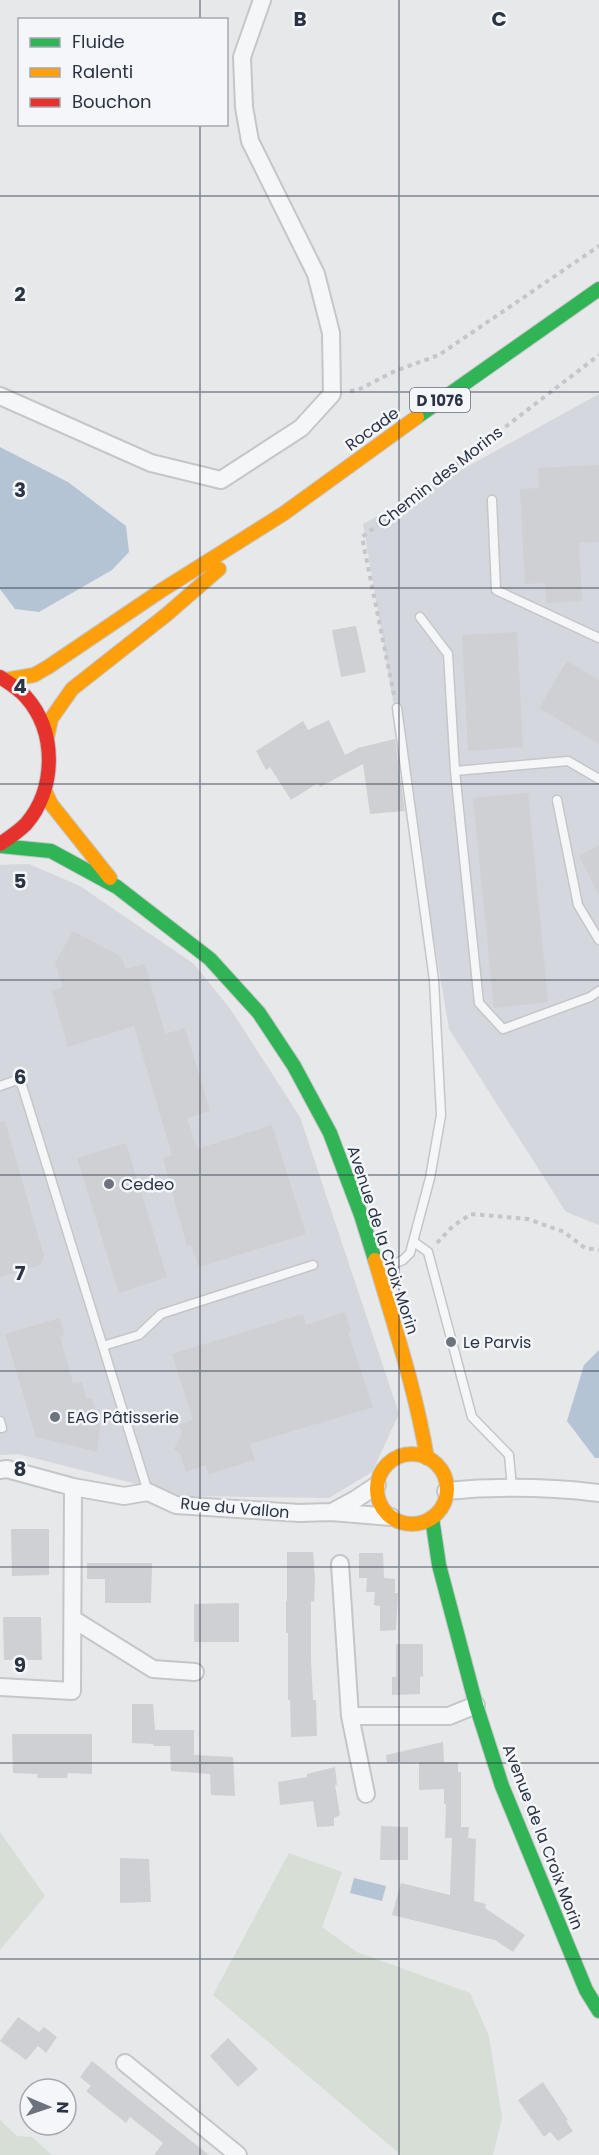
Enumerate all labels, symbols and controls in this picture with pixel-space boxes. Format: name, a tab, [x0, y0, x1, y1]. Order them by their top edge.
text: B	[293, 5, 307, 33]
text: C	[491, 5, 507, 33]
legend	[18, 18, 228, 126]
text: Fluide	[72, 29, 125, 54]
text: Ralenti	[72, 59, 133, 84]
text: Bouchon	[72, 89, 152, 114]
text: 2	[14, 280, 26, 308]
road number: D 1076	[410, 388, 470, 412]
street label: Rocade	[340, 402, 404, 456]
street label: Chemin des Morins	[373, 421, 507, 533]
text: 3	[14, 476, 26, 504]
text: 4	[13, 672, 27, 700]
text: 5	[14, 867, 27, 895]
text: 6	[14, 1063, 26, 1091]
street label: Avenue de la Croix Morin	[342, 1143, 424, 1337]
place label: Cedeo	[121, 1173, 174, 1196]
marker: Cedeo	[102, 1177, 116, 1191]
text: 7	[15, 1259, 26, 1287]
place label: Le Parvis	[463, 1331, 531, 1354]
marker: Le Parvis	[444, 1335, 458, 1349]
place label: EAG Pâtisserie	[67, 1406, 179, 1429]
marker: EAG Pâtisserie	[48, 1410, 62, 1424]
text: 8	[14, 1455, 26, 1483]
street label: Rue du Vallon	[179, 1492, 291, 1524]
text: 9	[14, 1651, 26, 1679]
street label: Avenue de la Croix Morin	[497, 1741, 589, 1933]
north arrow	[18, 2077, 78, 2137]
text: N	[51, 2101, 74, 2114]

